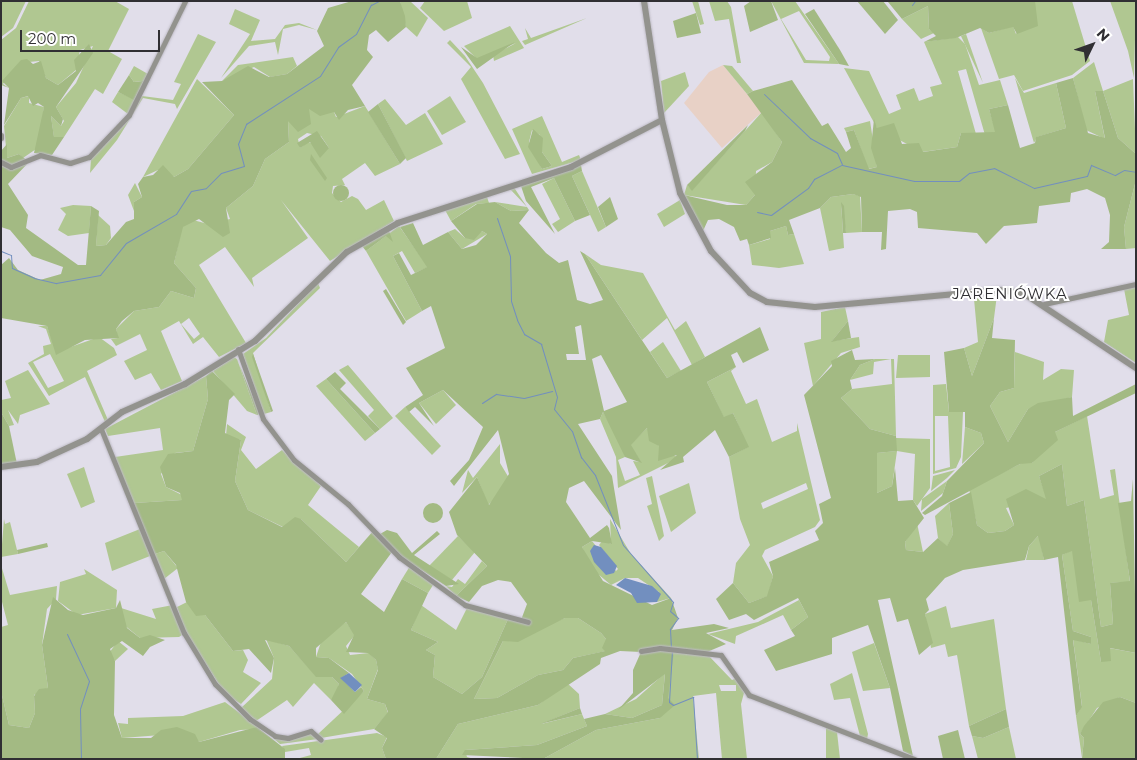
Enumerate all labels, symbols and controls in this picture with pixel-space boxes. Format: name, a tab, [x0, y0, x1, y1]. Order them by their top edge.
scale bar	[22, 20, 162, 52]
north arrow	[1067, 20, 1117, 70]
text: N	[1093, 25, 1114, 45]
text: 200 m	[28, 29, 76, 48]
district label: JARENIÓWKA	[951, 285, 1069, 303]

